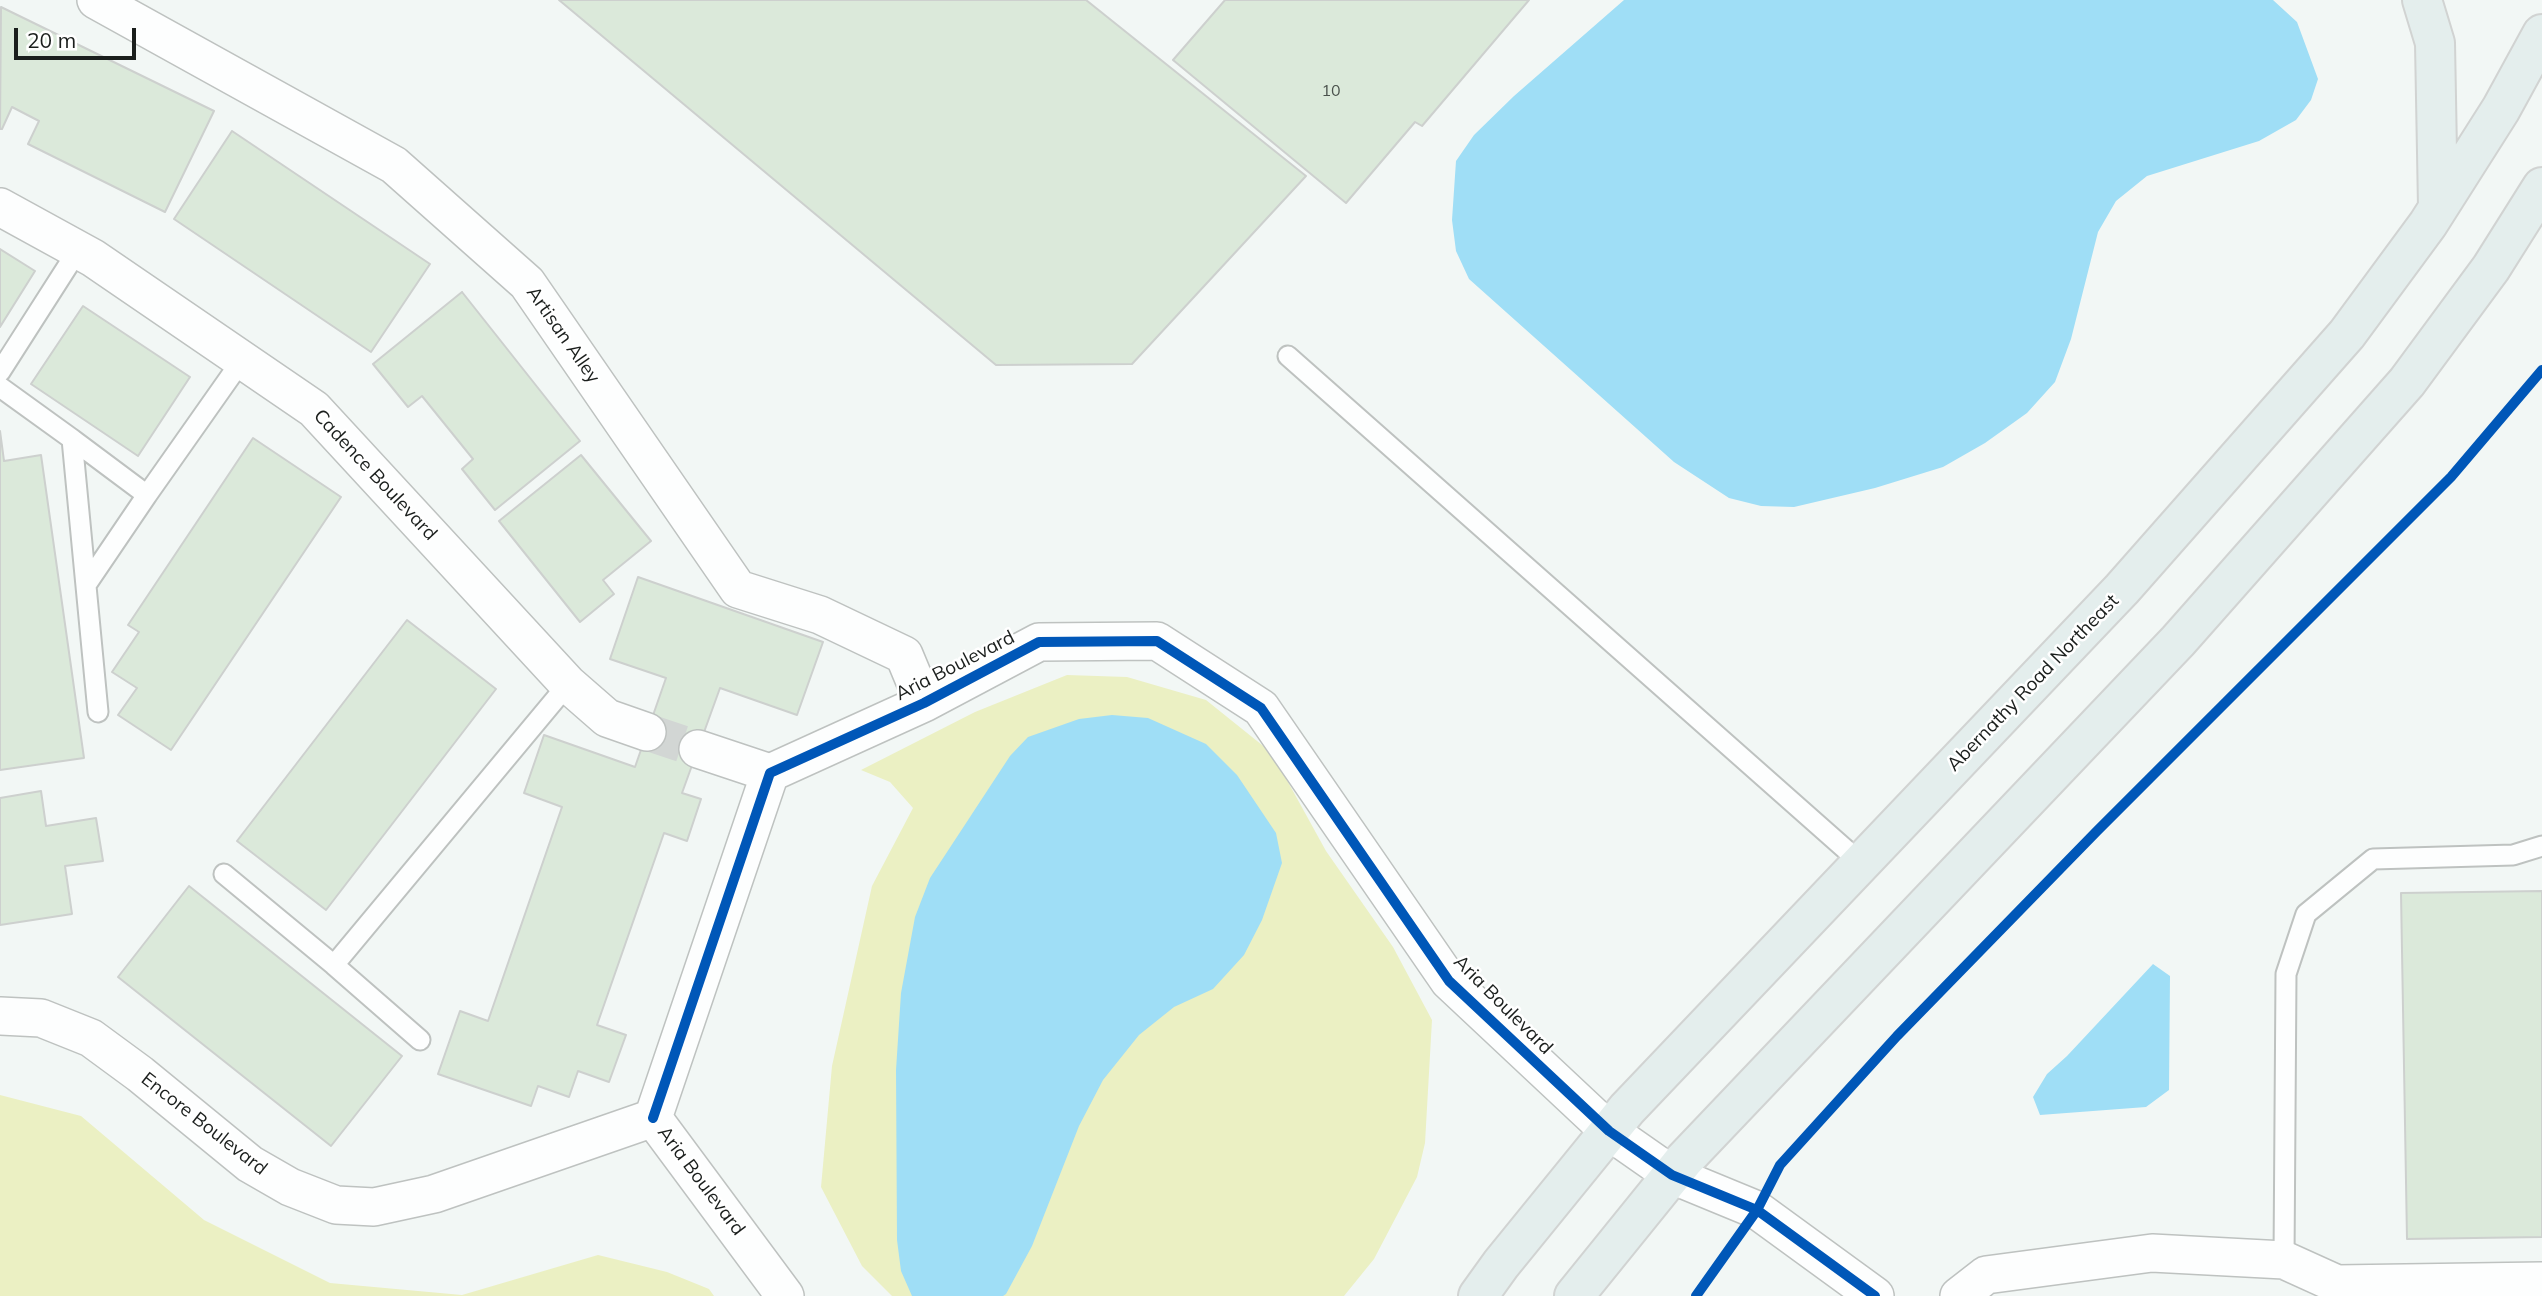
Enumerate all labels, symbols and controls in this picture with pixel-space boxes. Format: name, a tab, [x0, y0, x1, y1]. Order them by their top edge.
scale bar	[18, 14, 140, 58]
text: 20 m	[27, 27, 76, 53]
house number: 10	[1321, 81, 1341, 101]
street label: Artisan Alley	[521, 282, 605, 388]
street label: Cadence Boulevard	[309, 405, 441, 545]
street label: Abernathy Road Northeast	[1942, 590, 2124, 776]
street label: Aria Boulevard	[892, 626, 1018, 706]
street label: Aria Boulevard	[1449, 951, 1557, 1059]
street label: Encore Boulevard	[137, 1068, 271, 1180]
street label: Aria Boulevard	[653, 1122, 749, 1240]

